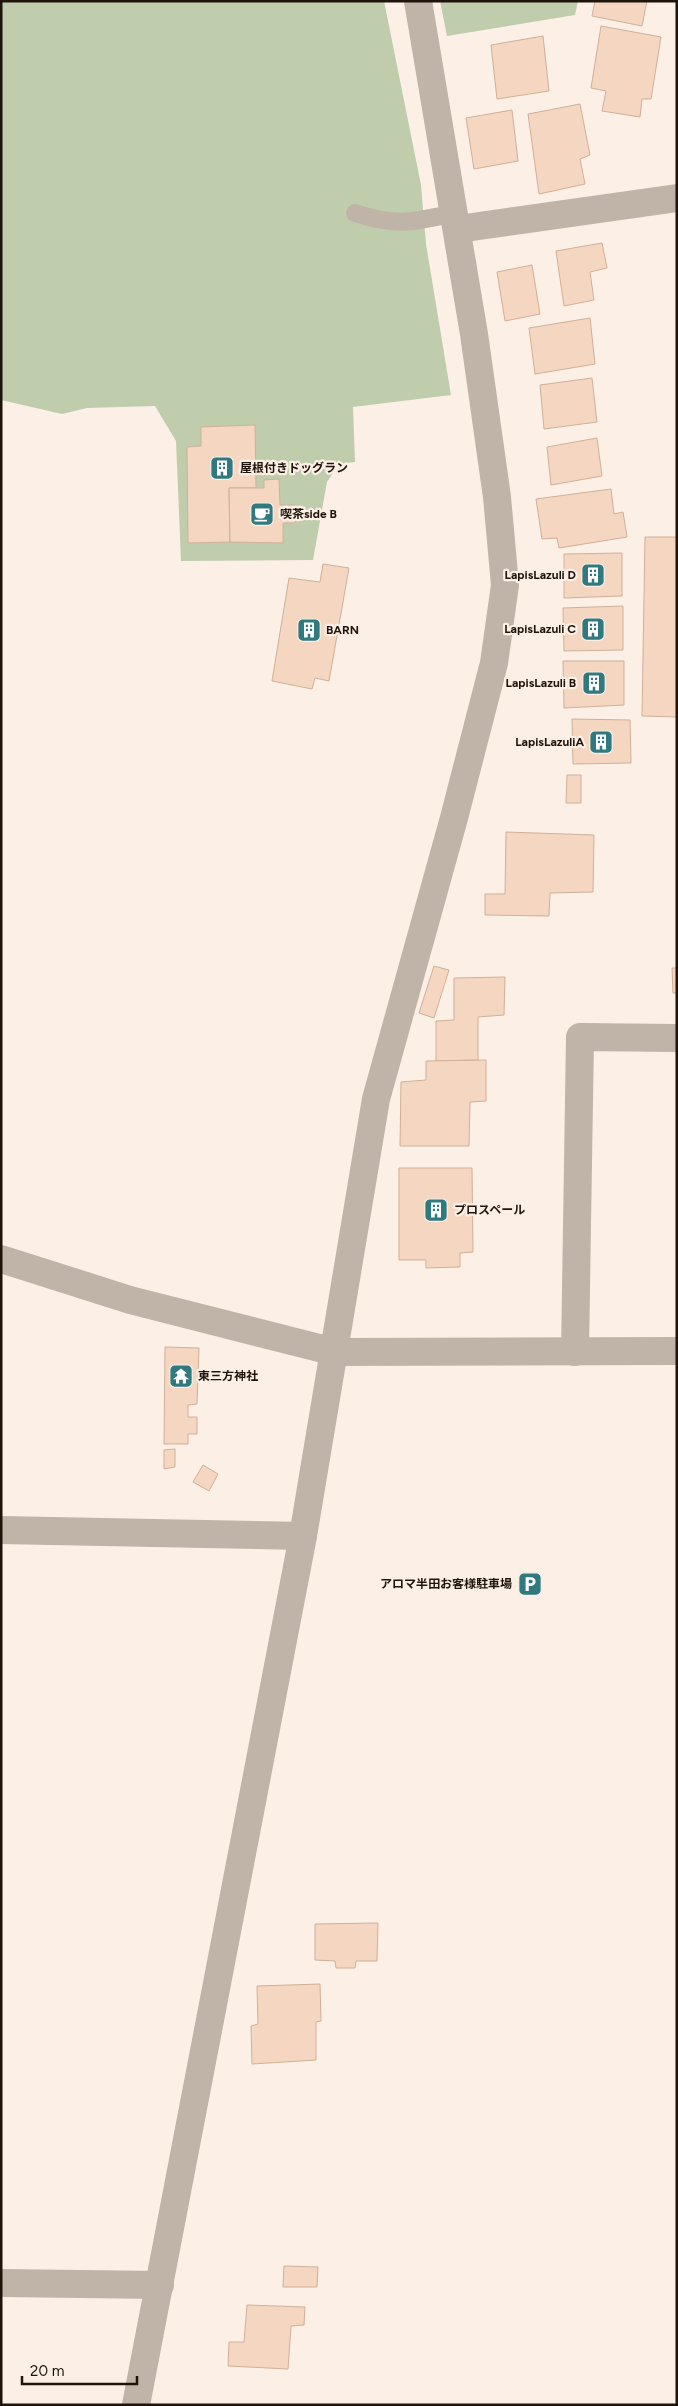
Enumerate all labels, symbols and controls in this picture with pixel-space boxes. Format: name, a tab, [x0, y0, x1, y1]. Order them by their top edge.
building icon: 屋根付きドッグラン	[209, 455, 235, 481]
place label: 屋根付きドッグラン	[240, 461, 348, 475]
cafe icon: 喫茶side B	[249, 501, 275, 527]
place label: 喫茶side B	[280, 507, 337, 521]
building icon: LapisLazuli D	[580, 562, 606, 588]
place label: LapisLazuli D	[504, 568, 576, 582]
building icon: LapisLazuli C	[580, 616, 606, 642]
building icon: BARN	[296, 617, 322, 643]
place label: LapisLazuli C	[504, 622, 576, 636]
place label: BARN	[326, 623, 359, 637]
building icon: LapisLazuli B	[581, 670, 607, 696]
place label: LapisLazuli B	[506, 676, 576, 690]
building icon: LapisLazuliA	[588, 729, 614, 755]
place label: LapisLazuliA	[515, 735, 584, 749]
building icon: プロスペール	[423, 1197, 449, 1223]
place label: プロスペール	[454, 1203, 525, 1217]
temple icon: 東三方神社	[168, 1363, 194, 1389]
place label: 東三方神社	[198, 1369, 258, 1383]
parking icon: アロマ半田お客様駐車場	[517, 1571, 543, 1597]
place label: アロマ半田お客様駐車場	[380, 1577, 512, 1591]
scale bar	[22, 2354, 138, 2386]
text: 20 m	[30, 2362, 64, 2380]

